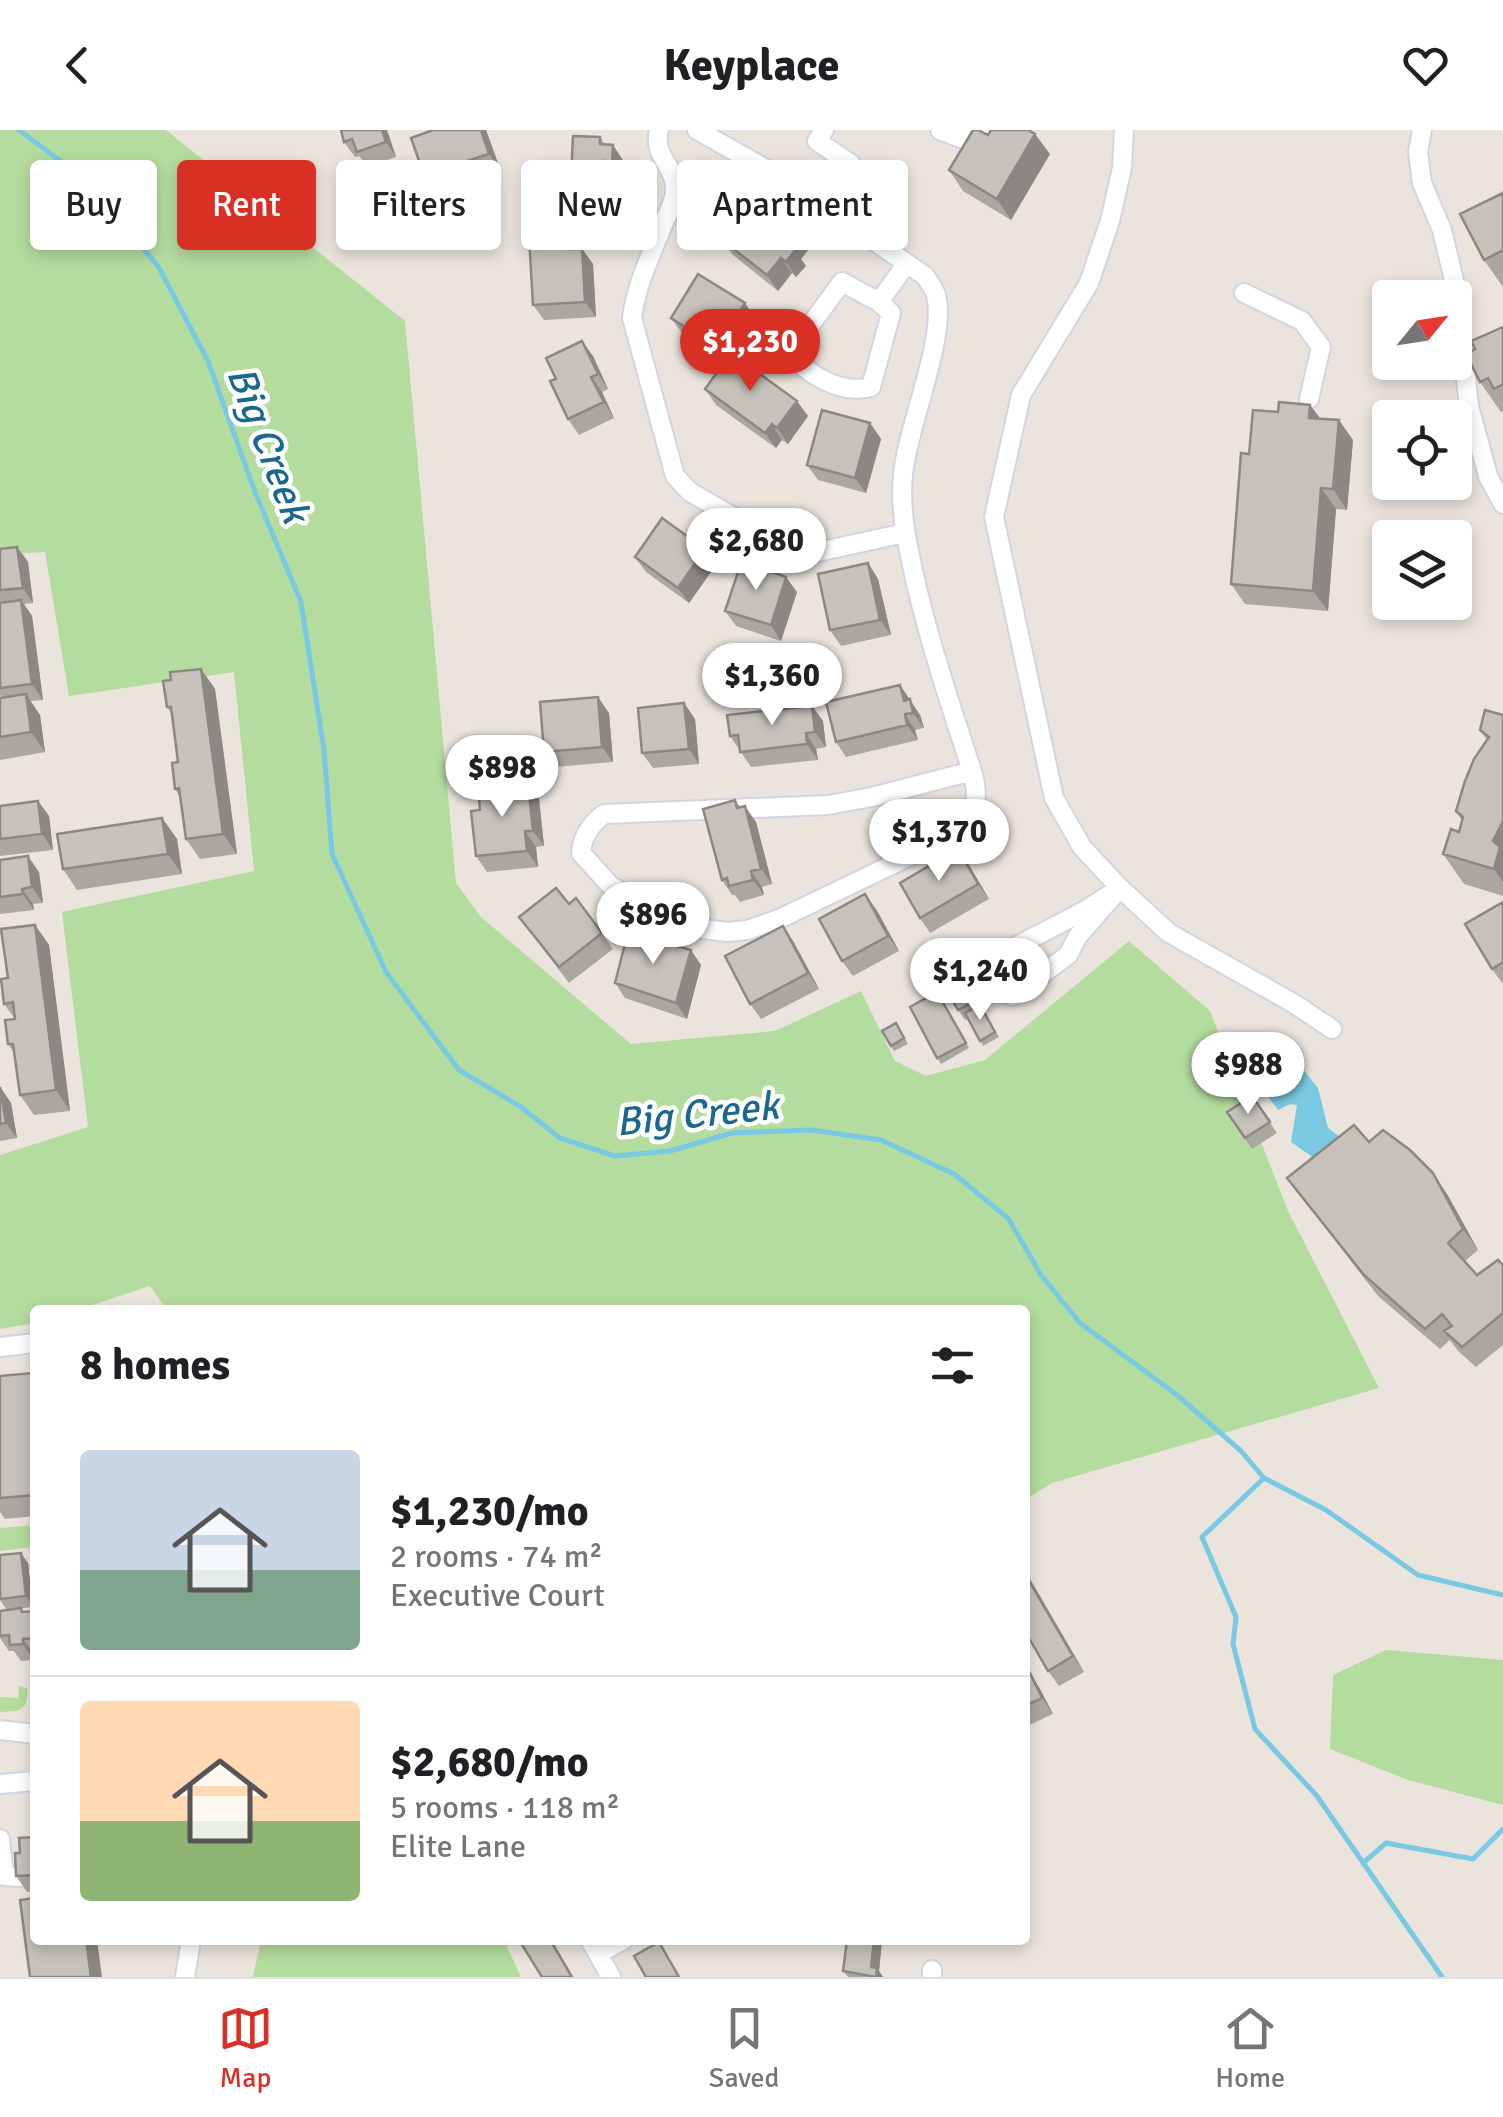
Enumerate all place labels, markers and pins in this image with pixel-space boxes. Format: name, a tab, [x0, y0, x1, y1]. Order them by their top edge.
pin: $1,230	[669, 309, 831, 394]
pin: $2,680	[675, 508, 837, 593]
pin: $1,360	[691, 643, 853, 728]
pin: $898	[443, 735, 561, 820]
pin: $1,370	[858, 799, 1020, 884]
pin: $896	[594, 882, 712, 967]
pin: $1,240	[899, 938, 1061, 1023]
pin: $988	[1189, 1032, 1307, 1117]

